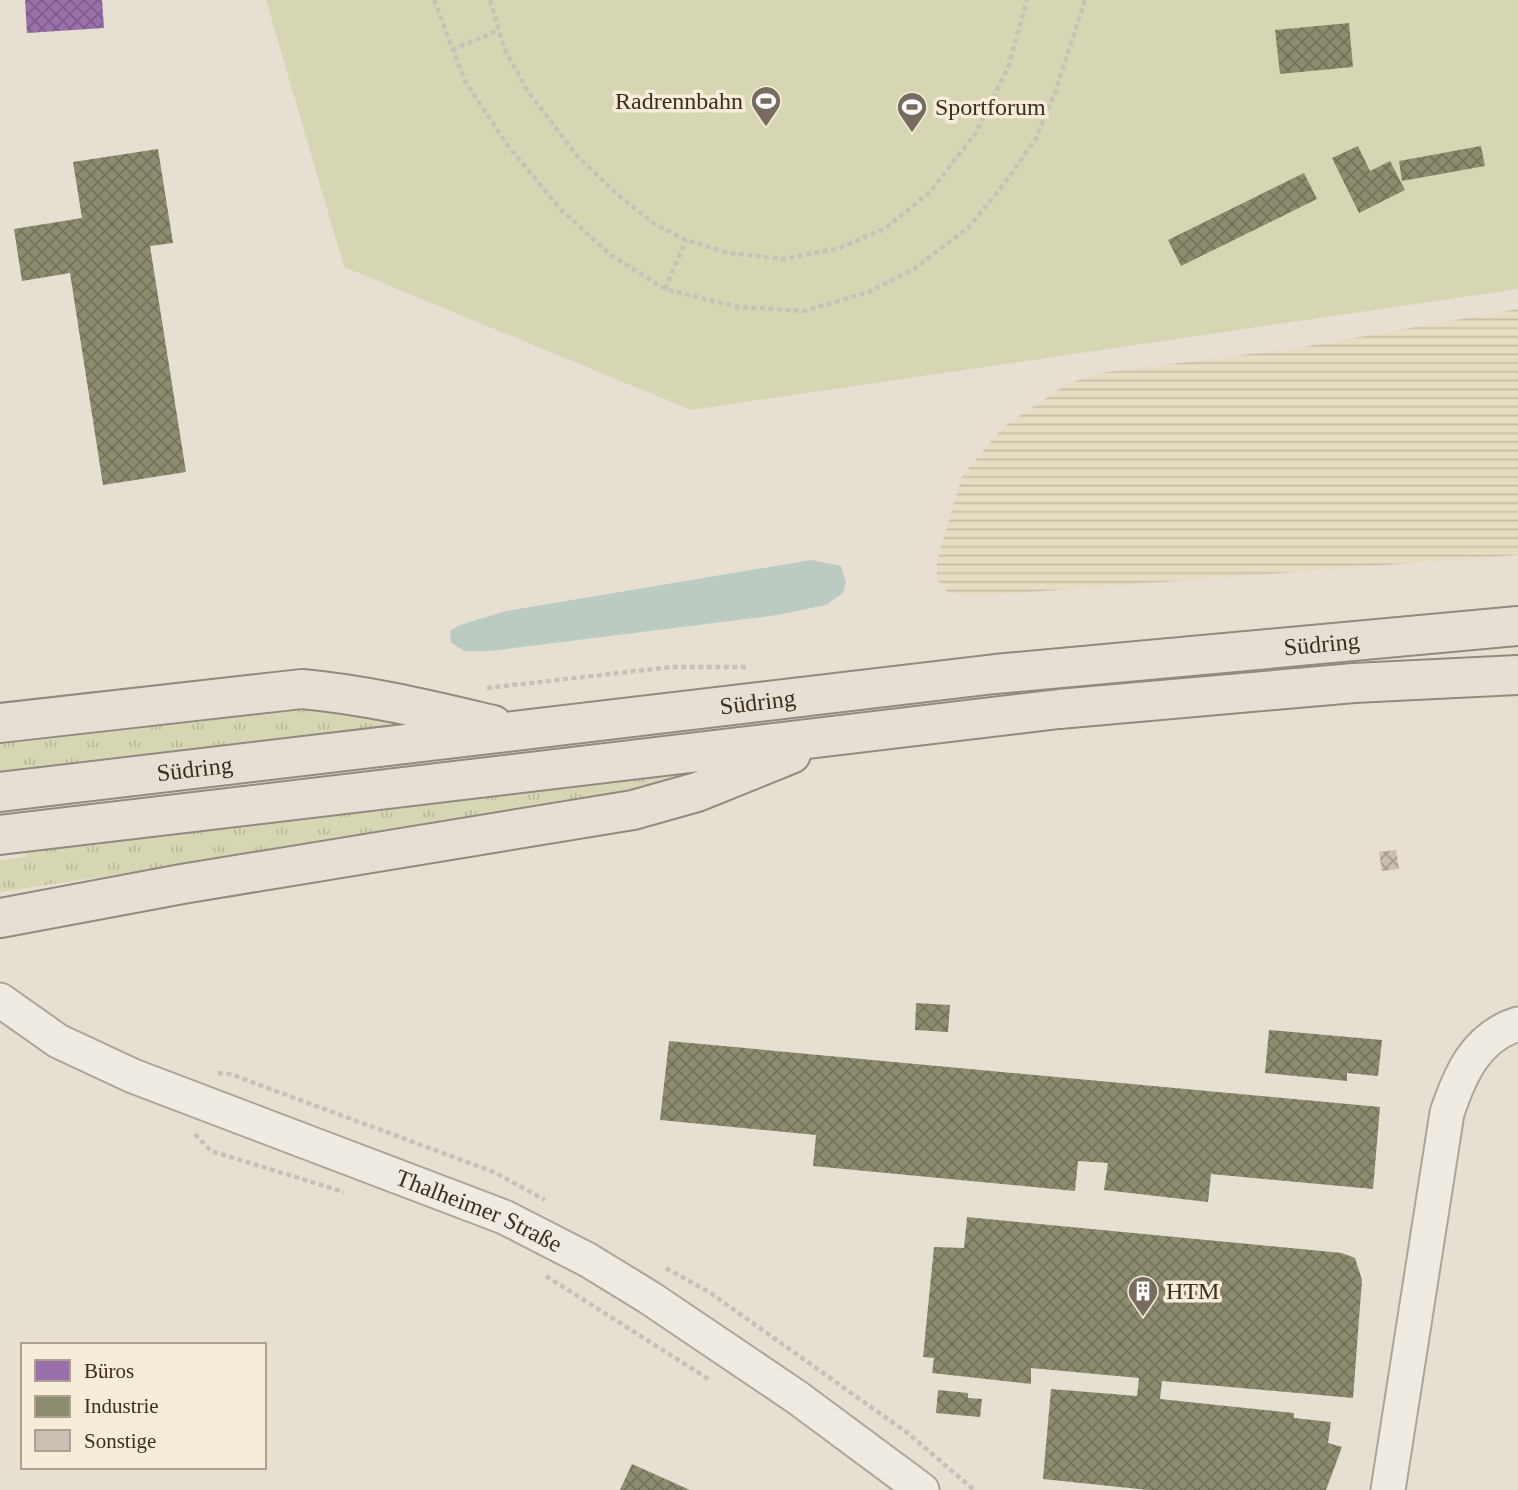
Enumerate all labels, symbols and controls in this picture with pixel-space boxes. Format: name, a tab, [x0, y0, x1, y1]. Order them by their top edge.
sports icon: Radrennbahn	[749, 84, 783, 128]
place label: Radrennbahn	[615, 88, 743, 114]
sports icon: Sportforum	[895, 90, 929, 134]
place label: Sportforum	[935, 94, 1046, 120]
street label: Südring	[1283, 628, 1361, 660]
street label: Südring	[718, 685, 797, 720]
street label: Südring	[155, 752, 234, 786]
street label: Thalheimer Straße	[392, 1164, 566, 1257]
building icon: HTM	[1126, 1274, 1160, 1318]
place label: HTM	[1166, 1278, 1219, 1304]
legend	[21, 1343, 266, 1469]
text: Büros	[84, 1359, 134, 1383]
text: Industrie	[84, 1394, 159, 1418]
text: Sonstige	[84, 1429, 156, 1453]

